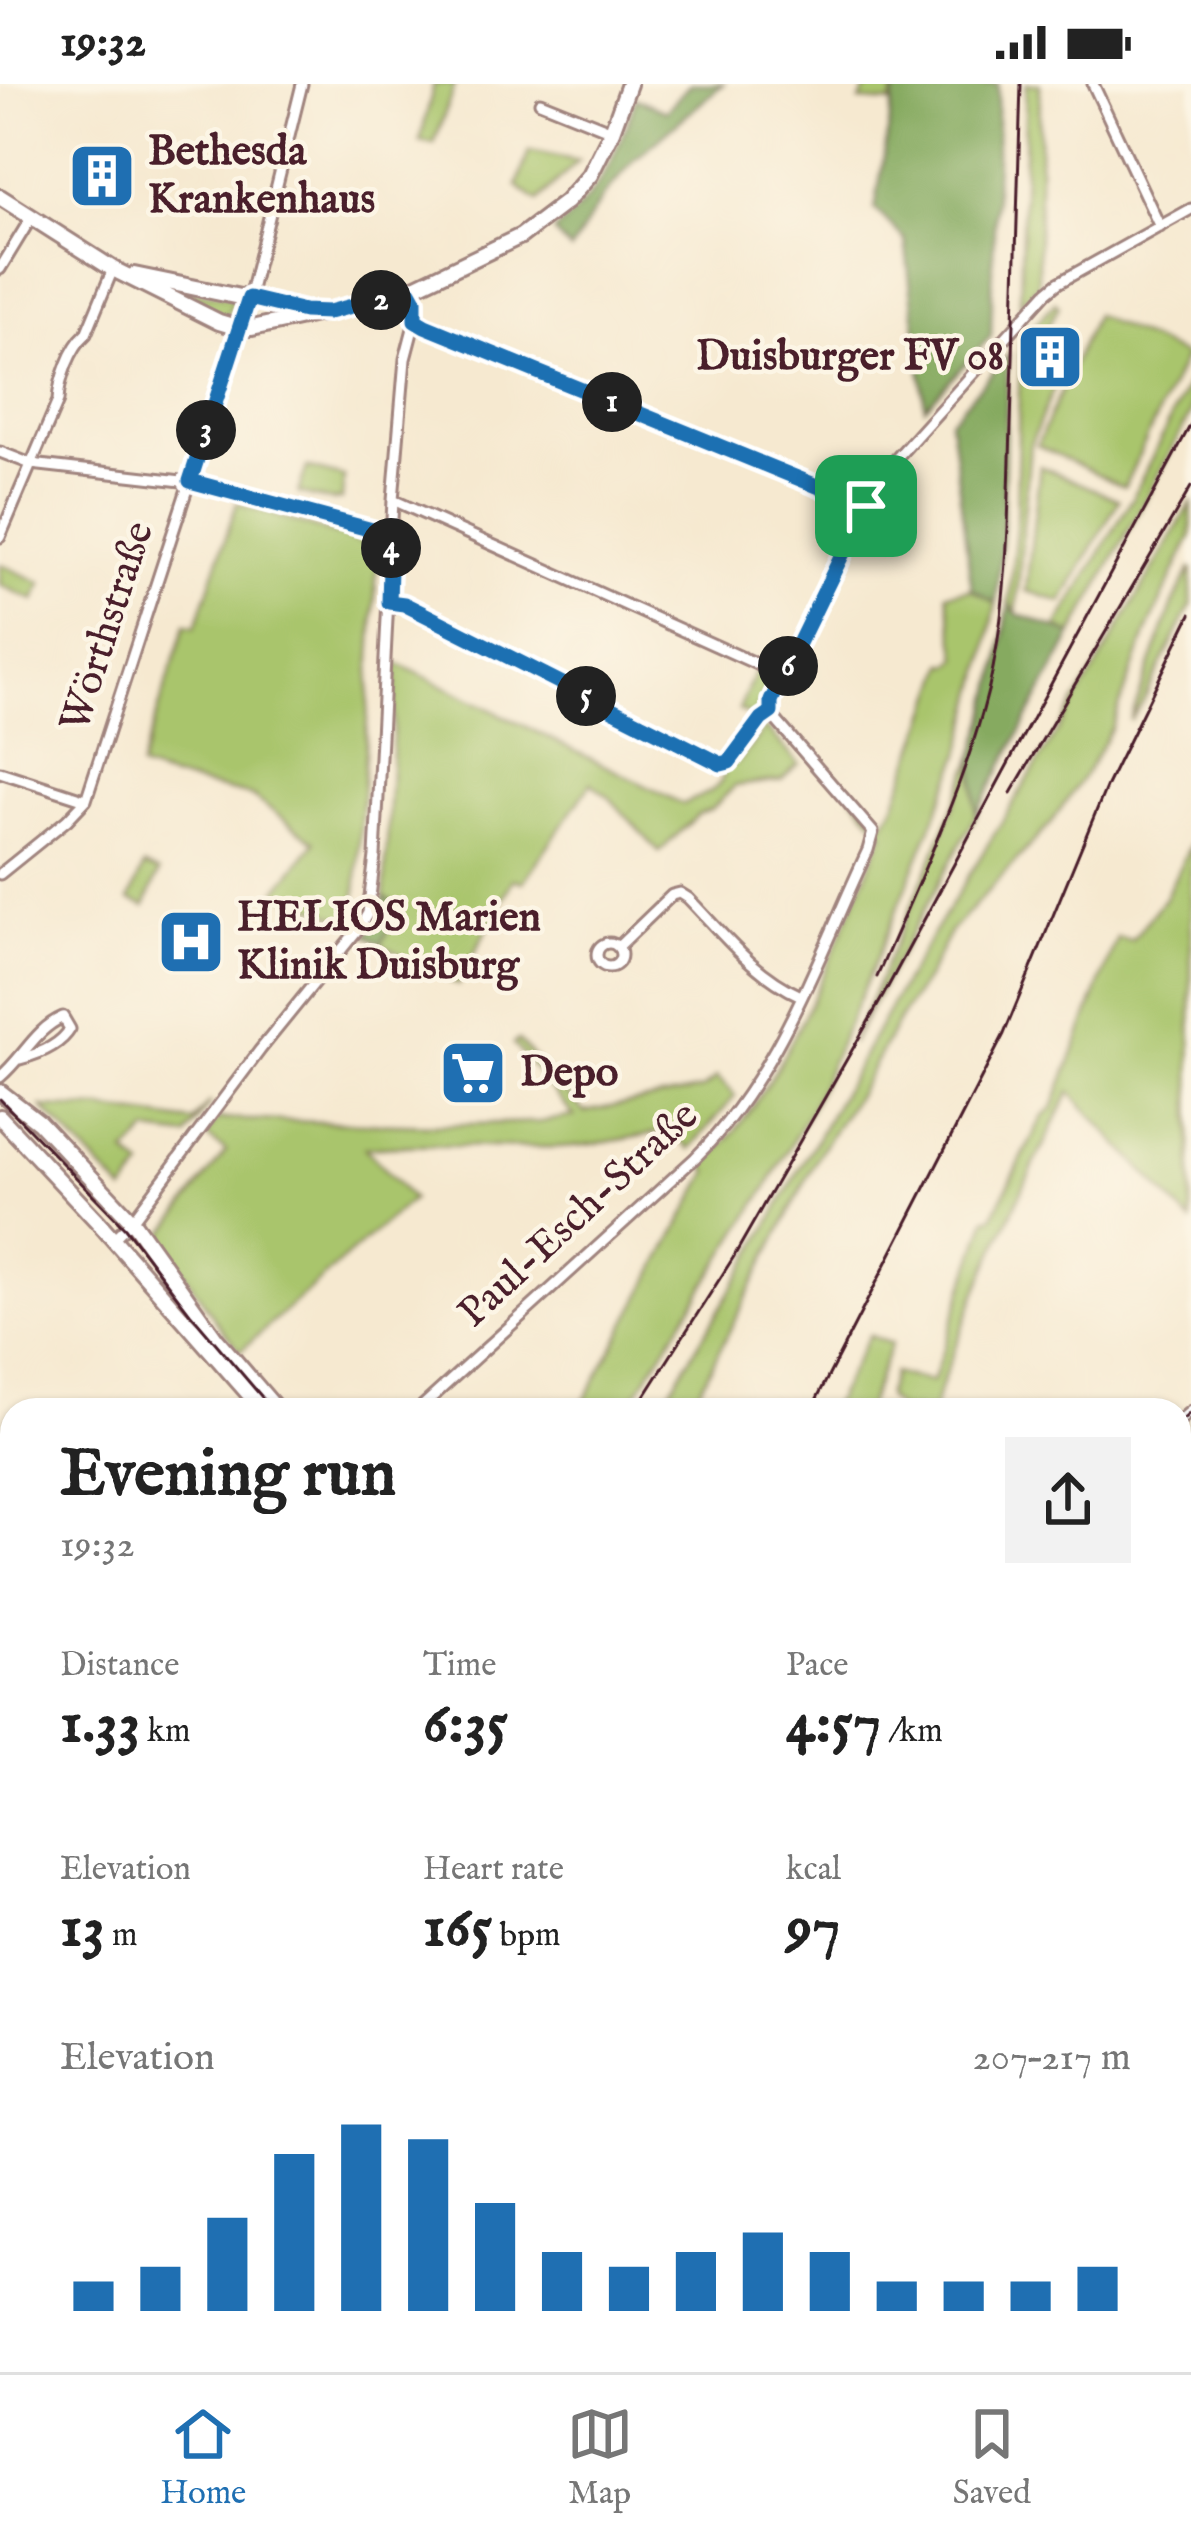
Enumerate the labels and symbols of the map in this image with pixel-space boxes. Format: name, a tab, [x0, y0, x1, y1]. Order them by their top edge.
place label: Bethesda Krankenhaus	[148, 126, 375, 227]
building icon: Bethesda Krankenhaus	[67, 141, 137, 211]
pin: 2	[351, 270, 411, 330]
building icon: Duisburger FV 08	[1015, 322, 1085, 392]
place label: Duisburger FV 08	[696, 331, 1004, 384]
pin: 1	[582, 372, 642, 432]
pin: 3	[176, 400, 236, 460]
pin	[815, 455, 917, 557]
street label: Wörthstraße	[49, 515, 167, 739]
pin: 4	[361, 518, 421, 578]
pin: 6	[758, 636, 818, 696]
pin: 5	[556, 666, 616, 726]
place label: HELIOS Marien Klinik Duisburg	[237, 892, 541, 993]
hospital icon: HELIOS Marien Klinik Duisburg	[156, 907, 226, 977]
supermarket icon: Depo	[438, 1038, 508, 1108]
place label: Depo	[520, 1047, 618, 1100]
street label: Paul-Esch-Straße	[448, 1090, 710, 1340]

